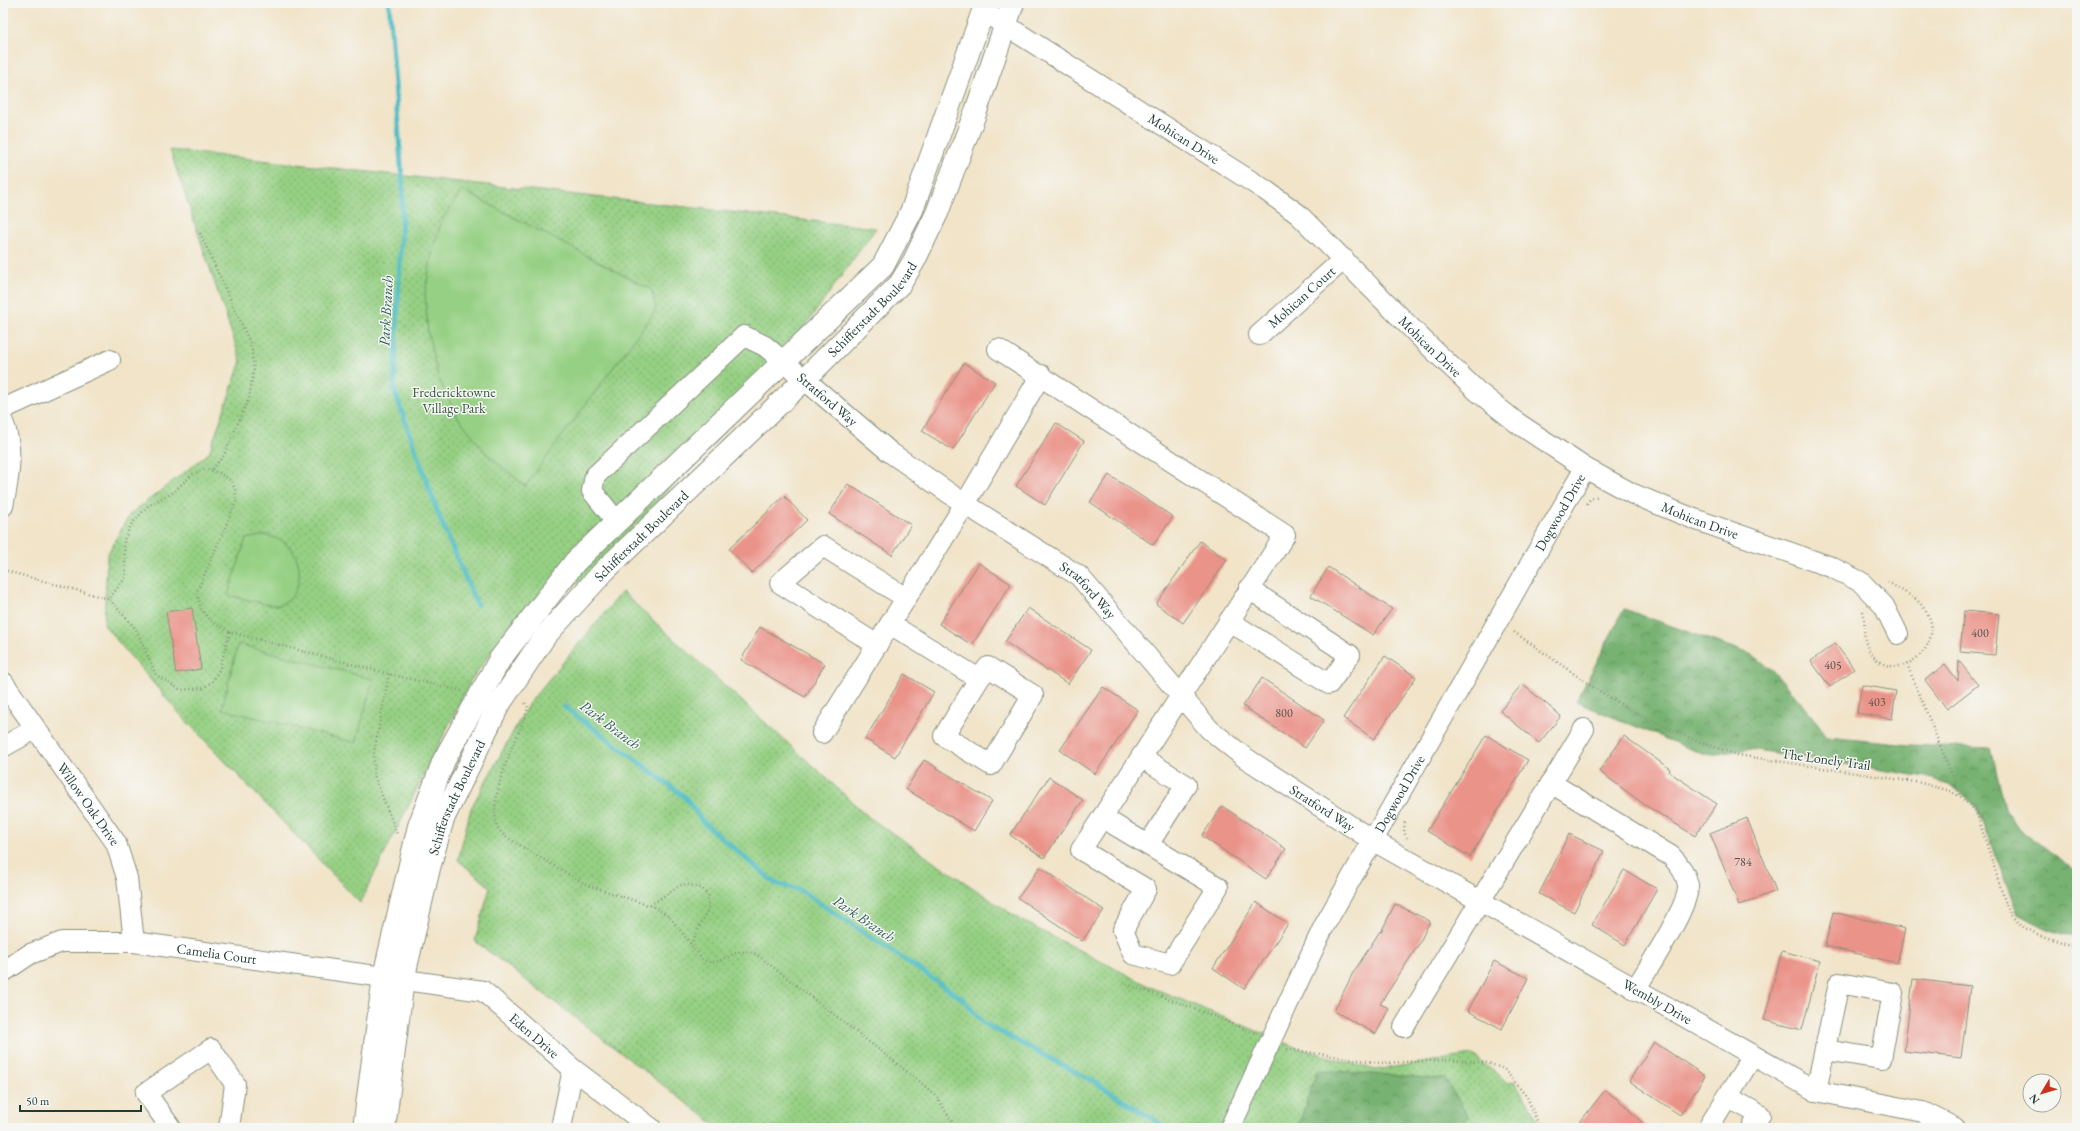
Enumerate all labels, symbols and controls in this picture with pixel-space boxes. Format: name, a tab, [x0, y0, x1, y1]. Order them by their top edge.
street label: Mohican Drive	[1145, 109, 1223, 168]
street label: Schifferstadt Boulevard	[823, 257, 921, 361]
street label: Mohican Court	[1264, 262, 1339, 332]
water label: Park Branch	[374, 274, 397, 347]
street label: Mohican Drive	[1395, 312, 1466, 381]
street label: Stratford Way	[793, 368, 862, 431]
park label: Fredericktowne Village Park	[412, 383, 496, 417]
street label: Dogwood Drive	[1531, 470, 1589, 554]
street label: Schifferstadt Boulevard	[590, 486, 693, 585]
street label: Mohican Drive	[1659, 498, 1742, 543]
street label: Stratford Way	[1056, 557, 1121, 623]
house number: 400	[1971, 625, 1989, 641]
house number: 405	[1824, 657, 1842, 673]
house number: 403	[1868, 694, 1886, 710]
water label: Park Branch	[576, 696, 645, 754]
house number: 800	[1275, 705, 1293, 721]
street label: Schifferstadt Boulevard	[424, 736, 490, 857]
street label: The Lonely Trail	[1780, 744, 1873, 774]
street label: Dogwood Drive	[1370, 751, 1429, 836]
street label: Willow Oak Drive	[53, 759, 124, 849]
street label: Stratford Way	[1286, 780, 1359, 836]
house number: 784	[1734, 854, 1752, 870]
water label: Park Branch	[830, 891, 899, 947]
street label: Camelia Court	[175, 939, 258, 968]
street label: Wembly Drive	[1620, 975, 1696, 1028]
street label: Eden Drive	[506, 1009, 563, 1062]
north arrow	[2022, 1073, 2062, 1113]
scale bar	[20, 1087, 141, 1113]
text: N	[2026, 1091, 2042, 1107]
text: 50 m	[26, 1093, 50, 1109]

